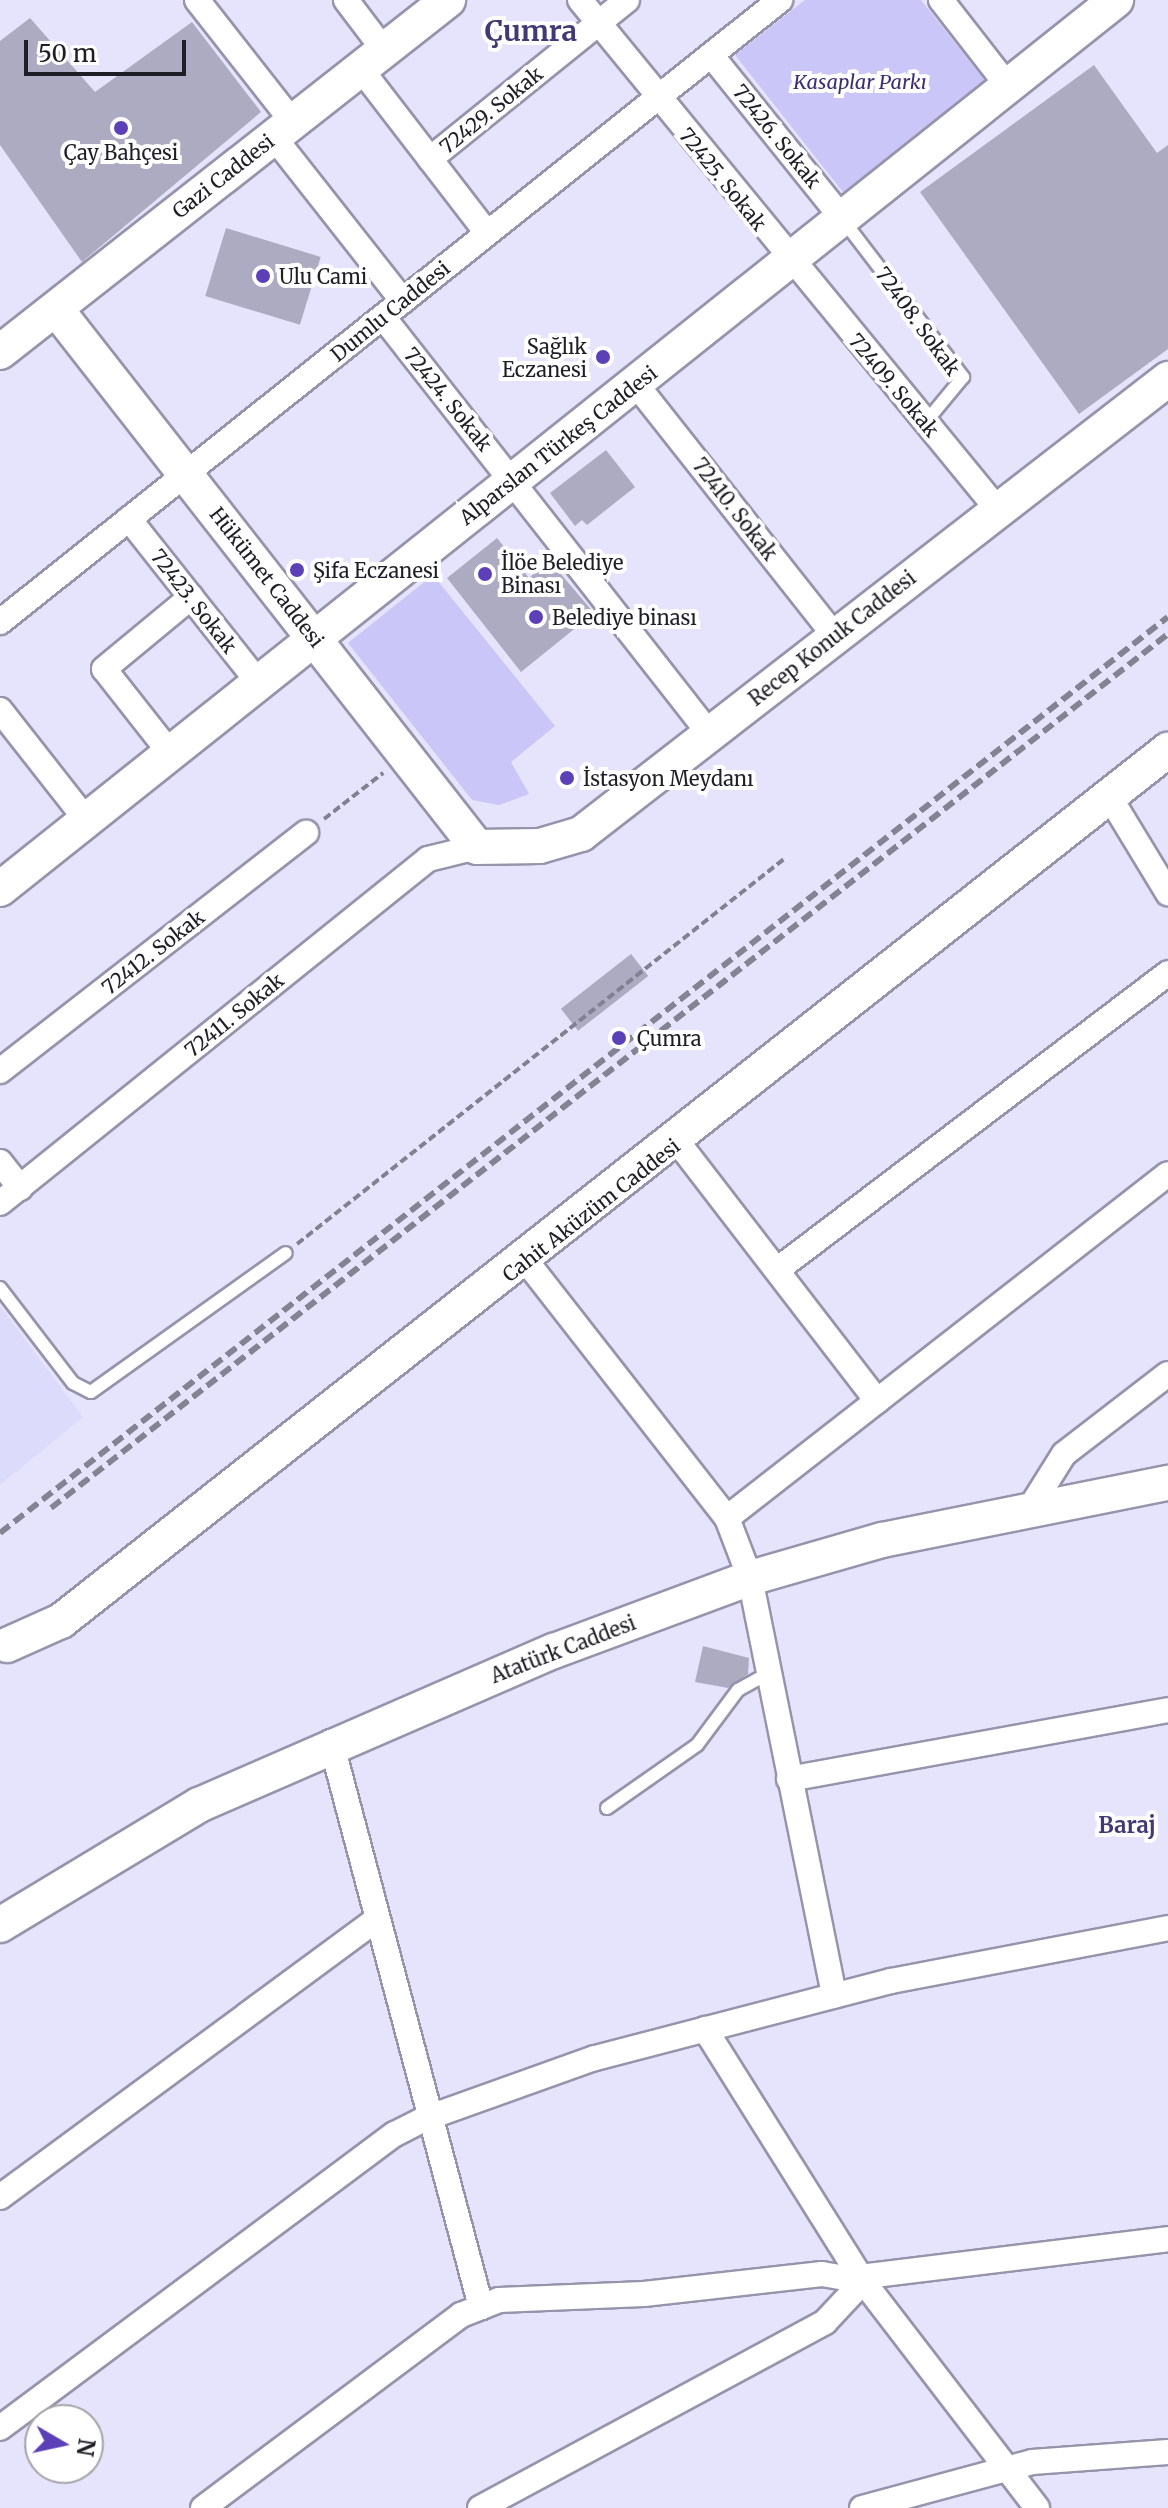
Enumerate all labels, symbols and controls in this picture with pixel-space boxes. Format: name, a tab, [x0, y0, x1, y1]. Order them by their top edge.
district label: Çumra	[485, 14, 577, 48]
scale bar	[28, 24, 190, 74]
text: 50 m	[38, 38, 97, 69]
street label: 72429. Sokak	[435, 61, 547, 159]
park label: Kasaplar Parkı	[793, 69, 927, 93]
street label: 72426. Sokak	[728, 79, 826, 193]
marker: Çay Bahçesi	[112, 119, 130, 137]
street label: 72425. Sokak	[674, 123, 772, 235]
street label: Gazi Caddesi	[167, 129, 279, 223]
place label: Çay Bahçesi	[64, 140, 178, 164]
street label: Dumlu Caddesi	[326, 256, 454, 366]
street label: 72408. Sokak	[871, 262, 965, 380]
place label: Ulu Cami	[279, 264, 367, 288]
marker: Ulu Cami	[254, 267, 272, 285]
street label: 72409. Sokak	[844, 329, 944, 441]
place label: Sağlık Eczanesi	[502, 334, 587, 381]
street label: 72424. Sokak	[399, 342, 497, 456]
marker: Sağlık Eczanesi	[594, 348, 612, 366]
street label: Alparslan Türkeş Caddesi	[454, 360, 662, 530]
street label: 72410. Sokak	[688, 453, 782, 565]
street label: Hükümet Caddesi	[205, 502, 329, 652]
street label: 72423. Sokak	[146, 544, 242, 658]
place label: İlöe Belediye Binası	[501, 550, 623, 597]
place label: Şifa Eczanesi	[313, 558, 439, 582]
marker: Şifa Eczanesi	[288, 561, 306, 579]
marker: İlöe Belediye Binası	[476, 565, 494, 583]
street label: Recep Konuk Caddesi	[744, 565, 920, 711]
place label: Belediye binası	[552, 605, 697, 629]
marker: Belediye binası	[527, 608, 545, 626]
place label: İstasyon Meydanı	[583, 766, 754, 790]
marker: İstasyon Meydanı	[558, 769, 576, 787]
street label: 72412. Sokak	[97, 905, 209, 999]
street label: 72411. Sokak	[180, 968, 288, 1062]
place label: Çumra	[637, 1026, 702, 1050]
marker: Çumra	[608, 1027, 630, 1049]
street label: Cahit Aküzüm Caddesi	[498, 1133, 684, 1287]
street label: Atatürk Caddesi	[487, 1610, 639, 1688]
district label: Baraj	[1098, 1813, 1156, 1839]
north arrow	[24, 2404, 104, 2484]
text: N	[71, 2437, 101, 2458]

